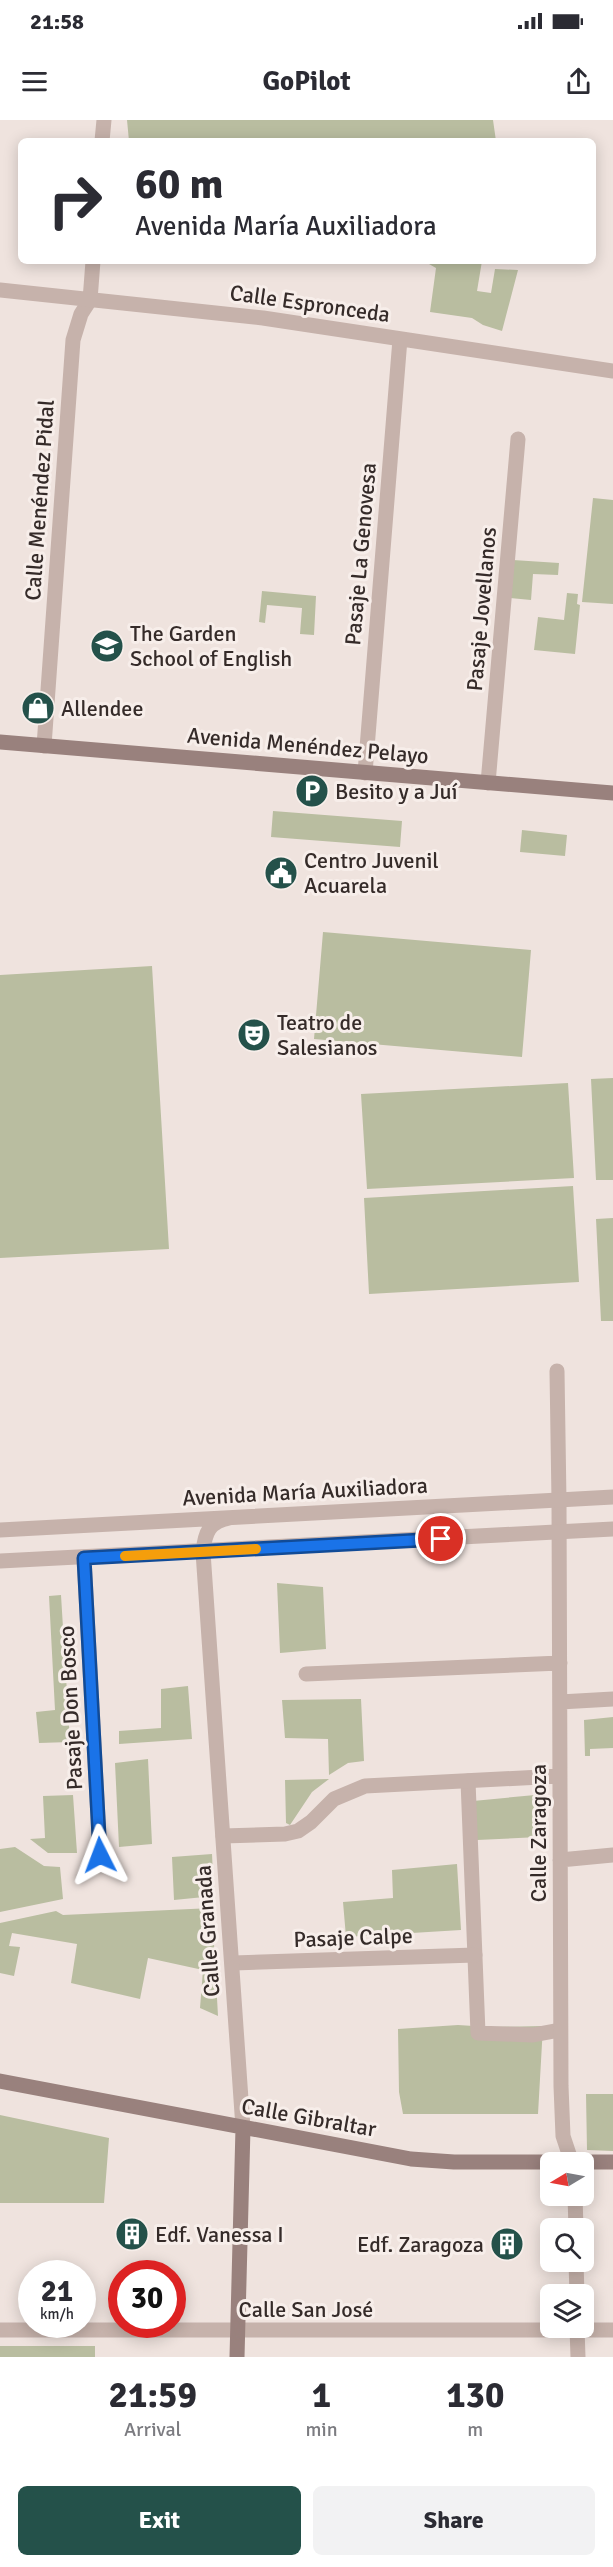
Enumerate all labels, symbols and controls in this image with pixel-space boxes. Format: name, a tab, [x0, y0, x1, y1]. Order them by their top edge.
text: 21:58	[30, 8, 84, 35]
icon: menu	[18, 65, 51, 98]
text: GoPilot	[262, 65, 351, 98]
icon: share	[562, 65, 595, 98]
text: 60 m	[135, 159, 224, 210]
icon: right	[36, 162, 114, 240]
text: Avenida María Auxiliadora	[135, 210, 437, 243]
street label: Calle Espronceda	[228, 279, 392, 328]
street label: Calle Menéndez Pidal	[19, 399, 60, 601]
street label: Pasaje La Genovesa	[339, 462, 382, 646]
street label: Pasaje Jovellanos	[461, 526, 502, 692]
place label: The Garden School of English	[130, 620, 292, 672]
school or university icon: The Garden School of English	[89, 628, 125, 664]
shop icon: Allendee	[20, 690, 56, 726]
place label: Allendee	[61, 695, 143, 722]
street label: Avenida Menéndez Pelayo	[186, 721, 430, 770]
parking icon: Besito y a Juí	[294, 773, 330, 809]
place label: Besito y a Juí	[335, 778, 458, 805]
place label: Centro Juvenil Acuarela	[304, 847, 439, 899]
public building icon: Centro Juvenil Acuarela	[263, 855, 299, 891]
place label: Teatro de Salesianos	[277, 1009, 377, 1061]
theatre icon: Teatro de Salesianos	[236, 1017, 272, 1053]
street label: Avenida María Auxiliadora	[182, 1472, 428, 1511]
pin	[415, 1513, 466, 1564]
icon: arrive	[424, 1522, 457, 1555]
street label: Pasaje Don Bosco	[53, 1625, 88, 1791]
street label: Calle Zaragoza	[525, 1764, 552, 1902]
position arrow	[68, 1823, 132, 1887]
street label: Calle Granada	[189, 1864, 226, 1998]
street label: Pasaje Calpe	[293, 1922, 413, 1953]
street label: Calle Gibraltar	[239, 2092, 378, 2143]
north arrow	[540, 2152, 594, 2206]
map controls	[540, 2152, 594, 2338]
building icon: Edf. Vanessa I	[114, 2216, 150, 2252]
button: search	[540, 2218, 594, 2272]
place label: Edf. Vanessa I	[155, 2221, 284, 2248]
building icon: Edf. Zaragoza	[489, 2226, 525, 2262]
place label: Edf. Zaragoza	[357, 2231, 484, 2258]
speed limit sign: 30	[108, 2260, 186, 2338]
text: 21	[41, 2273, 73, 2310]
button: layers	[540, 2284, 594, 2338]
street label: Calle San José	[239, 2296, 373, 2323]
text: km/h	[40, 2305, 74, 2323]
text: 21:59	[109, 2373, 197, 2418]
text: 1	[312, 2373, 331, 2418]
text: 130	[446, 2373, 504, 2418]
text: Arrival	[124, 2417, 181, 2442]
text: min	[305, 2417, 338, 2442]
text: m	[467, 2417, 483, 2442]
button: Exit	[18, 2486, 301, 2555]
button: Share	[313, 2486, 595, 2555]

